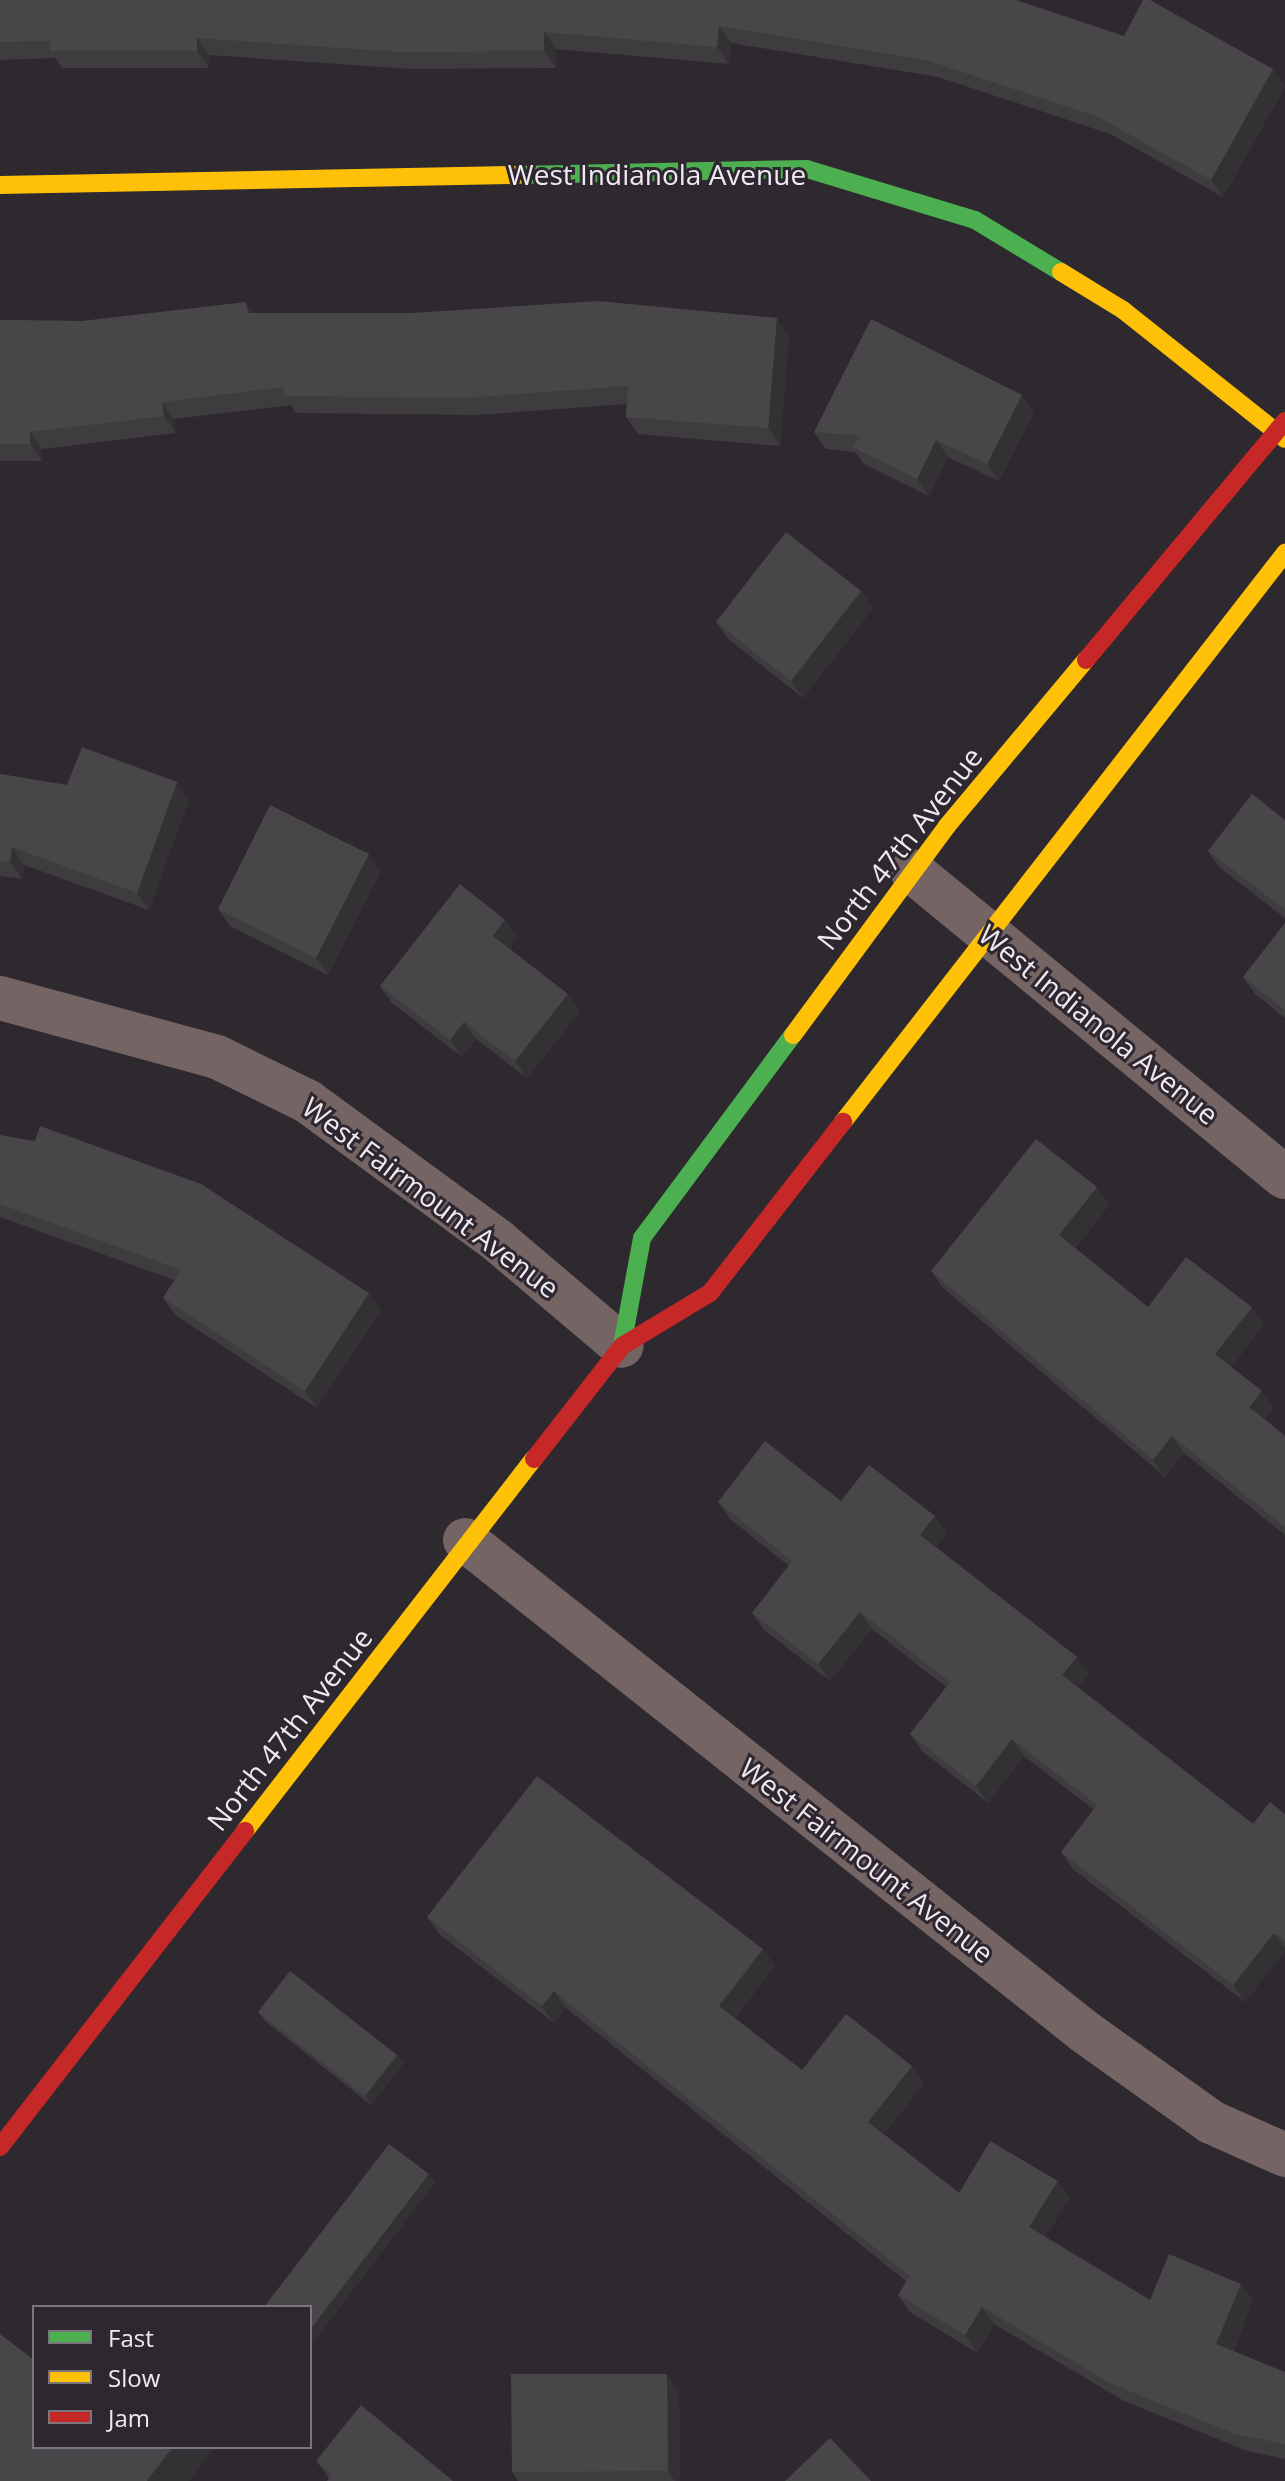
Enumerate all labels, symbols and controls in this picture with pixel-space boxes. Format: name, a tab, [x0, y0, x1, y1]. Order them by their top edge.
street label: West Indianola Avenue	[508, 157, 806, 191]
street label: North 47th Avenue	[810, 740, 988, 956]
street label: West Indianola Avenue	[973, 917, 1225, 1131]
street label: West Fairmount Avenue	[296, 1090, 566, 1304]
street label: North 47th Avenue	[200, 1621, 378, 1837]
street label: West Fairmount Avenue	[734, 1751, 1000, 1969]
legend	[32, 2305, 312, 2449]
text: Fast	[108, 2321, 154, 2354]
text: Slow	[108, 2361, 160, 2394]
text: Jam	[108, 2401, 150, 2434]

